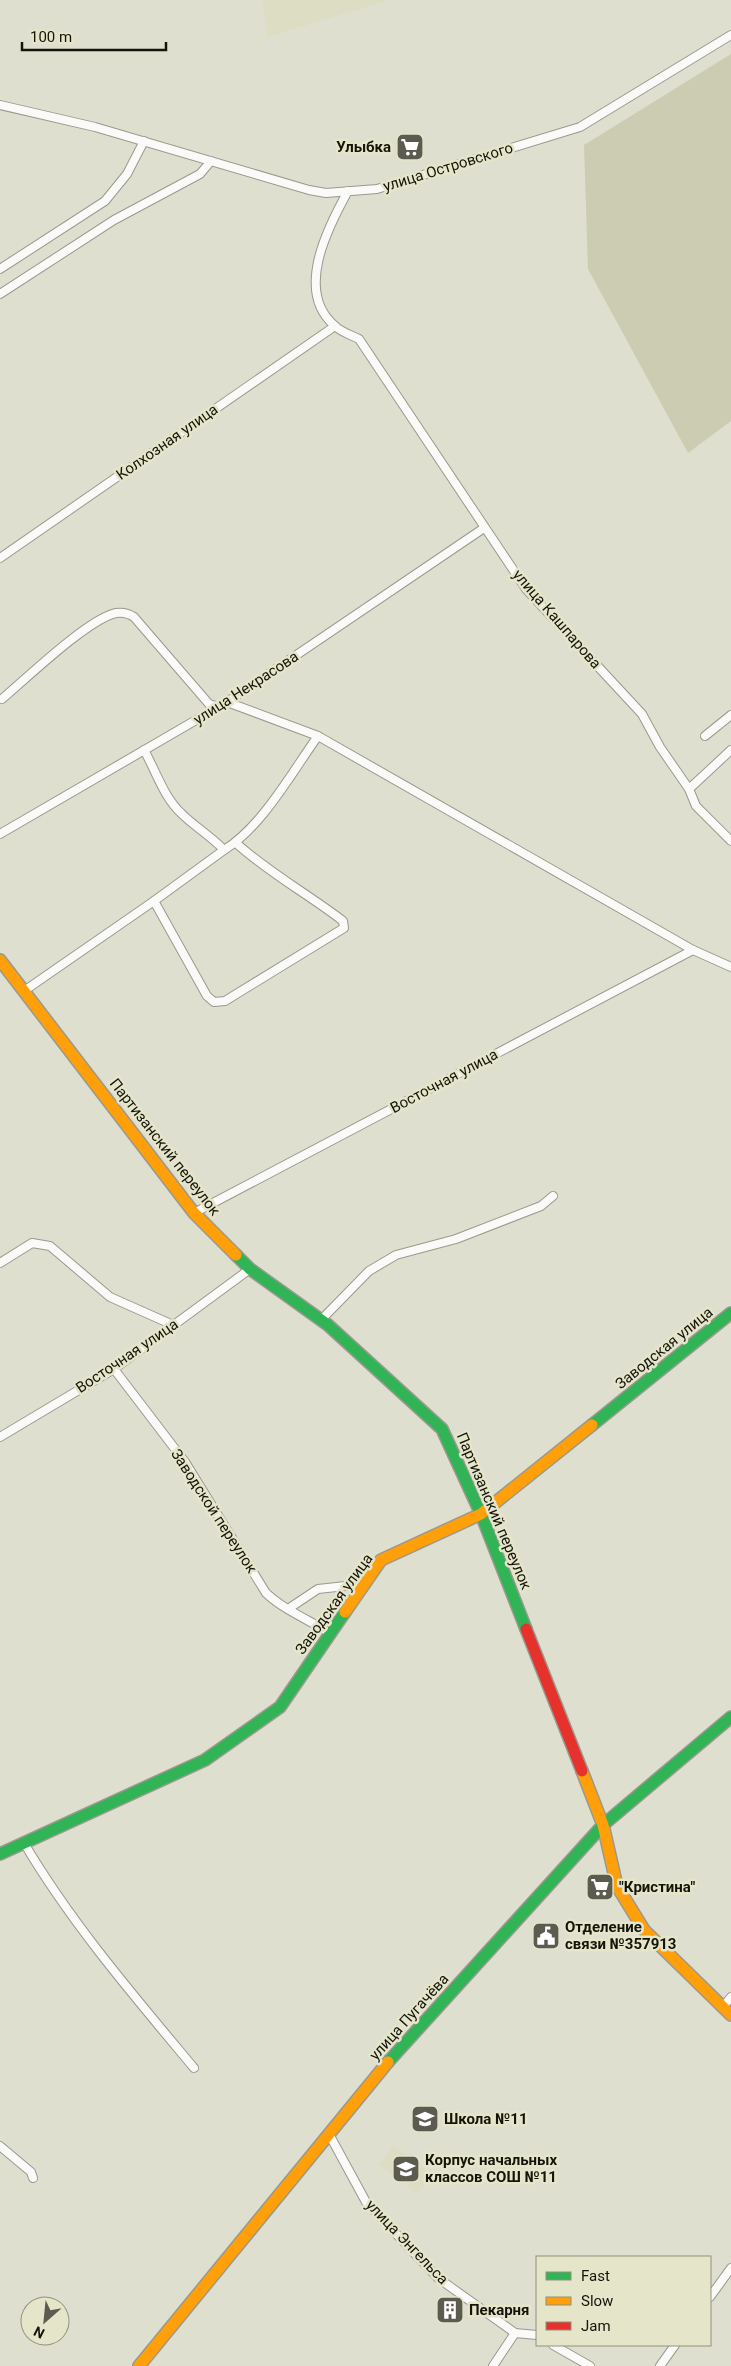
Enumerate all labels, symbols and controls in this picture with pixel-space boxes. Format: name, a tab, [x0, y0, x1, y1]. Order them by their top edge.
scale bar	[22, 20, 166, 52]
text: 100 m	[30, 28, 72, 46]
supermarket icon: Улыбка	[395, 132, 425, 162]
place label: Улыбка	[336, 138, 391, 156]
street label: улица Островского	[381, 139, 515, 195]
street label: Колхозная улица	[113, 400, 221, 484]
street label: улица Кашпарова	[509, 566, 605, 672]
street label: улица Некрасова	[190, 647, 302, 729]
street label: Восточная улица	[387, 1045, 501, 1117]
street label: Партизанский переулок	[106, 1075, 224, 1219]
street label: Заводская улица	[612, 1303, 716, 1393]
street label: Восточная улица	[73, 1315, 181, 1397]
street label: Партизанский переулок	[453, 1430, 535, 1592]
street label: Заводской переулок	[167, 1446, 261, 1576]
street label: Заводская улица	[291, 1550, 377, 1658]
supermarket icon: "Кристина"	[585, 1872, 615, 1902]
place label: "Кристина"	[619, 1878, 696, 1896]
place label: Отделение связи №357913	[565, 1918, 676, 1953]
public building icon: Отделение связи №357913	[531, 1921, 561, 1951]
street label: улица Пугачёва	[366, 1970, 452, 2064]
school or university icon: Школа №11	[410, 2104, 440, 2134]
place label: Школа №11	[444, 2110, 528, 2128]
place label: Корпус начальных классов СОШ №11	[425, 2151, 558, 2186]
school or university icon: Корпус начальных классов СОШ №11	[391, 2154, 421, 2184]
street label: улица Энгельса	[362, 2196, 452, 2288]
legend	[536, 2256, 711, 2346]
text: Fast	[581, 2267, 610, 2285]
text: Slow	[581, 2292, 613, 2310]
building icon: Пекарня	[435, 2295, 465, 2325]
north arrow	[20, 2296, 70, 2346]
place label: Пекарня	[469, 2301, 530, 2319]
text: Jam	[581, 2317, 611, 2335]
text: N	[31, 2323, 47, 2342]

